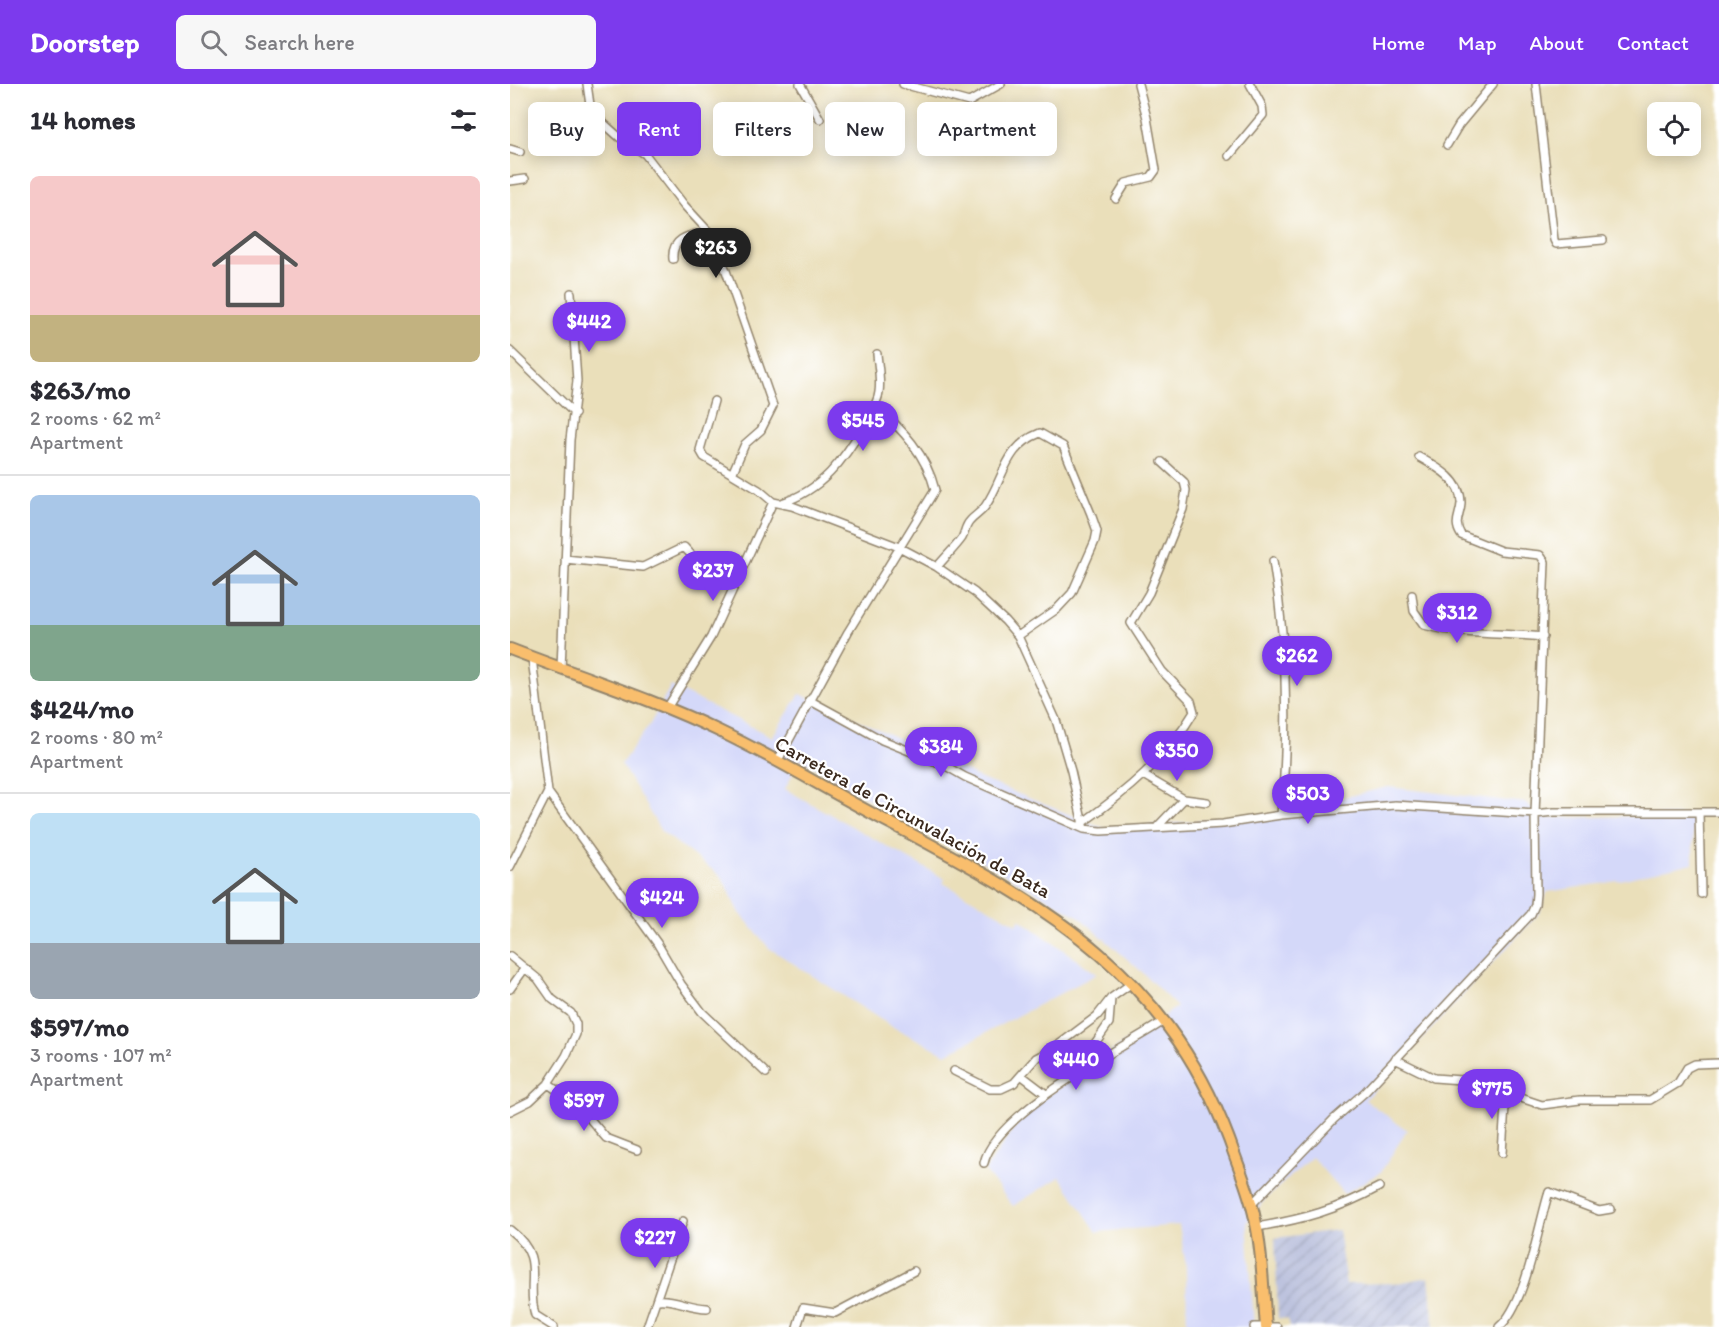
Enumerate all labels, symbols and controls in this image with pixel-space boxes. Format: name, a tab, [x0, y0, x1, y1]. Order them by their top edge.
search box	[176, 15, 596, 69]
text: Doorstep	[30, 25, 140, 59]
icon: search	[197, 26, 230, 59]
text: Search here	[245, 29, 355, 56]
text: Home	[1372, 30, 1425, 55]
text: Map	[1458, 30, 1497, 55]
text: About	[1530, 30, 1584, 55]
text: Contact	[1617, 30, 1689, 55]
chip: Buy	[528, 102, 605, 156]
chip: Rent	[617, 102, 701, 156]
chip: Filters	[713, 102, 813, 156]
chip: New	[825, 102, 905, 156]
chip: Apartment	[917, 102, 1057, 156]
map controls	[1647, 102, 1701, 156]
button: locate	[1647, 102, 1701, 156]
text: 14 homes	[30, 104, 136, 136]
icon: filters	[447, 104, 480, 137]
icon: home	[201, 215, 309, 323]
pin: $263	[680, 228, 752, 279]
text: $263	[695, 235, 737, 259]
pin: $442	[553, 302, 625, 353]
text: $442	[567, 309, 611, 333]
text: $263/mo	[30, 374, 131, 406]
pin: $545	[827, 401, 899, 452]
text: 2 rooms · 62 m²	[30, 406, 161, 430]
text: $545	[841, 408, 885, 432]
text: Apartment	[30, 430, 123, 454]
icon: home	[201, 534, 309, 642]
pin: $237	[677, 551, 749, 602]
text: $237	[692, 558, 734, 582]
pin: $312	[1421, 593, 1493, 644]
text: $312	[1437, 600, 1477, 624]
pin: $262	[1261, 636, 1333, 687]
text: $262	[1276, 643, 1318, 667]
text: $424/mo	[30, 693, 134, 725]
text: 2 rooms · 80 m²	[30, 725, 163, 749]
pin: $384	[905, 727, 977, 778]
street label: Carretera de Circunvalación de Bata	[771, 731, 1056, 903]
pin: $350	[1141, 731, 1213, 782]
text: $384	[919, 734, 963, 758]
text: $350	[1155, 738, 1199, 762]
text: Apartment	[30, 749, 123, 773]
pin: $503	[1272, 774, 1344, 825]
text: $503	[1286, 781, 1330, 805]
icon: home	[201, 852, 309, 960]
pin: $424	[626, 878, 698, 929]
text: $424	[640, 885, 684, 909]
text: $597/mo	[30, 1011, 129, 1043]
pin: $440	[1040, 1040, 1112, 1091]
text: 3 rooms · 107 m²	[30, 1043, 172, 1067]
text: $440	[1053, 1047, 1099, 1071]
text: Apartment	[30, 1067, 123, 1091]
pin: $775	[1456, 1069, 1528, 1120]
text: $775	[1472, 1076, 1512, 1100]
pin: $597	[548, 1081, 620, 1132]
text: $597	[563, 1088, 605, 1112]
pin: $227	[619, 1218, 691, 1269]
text: $227	[634, 1225, 676, 1249]

